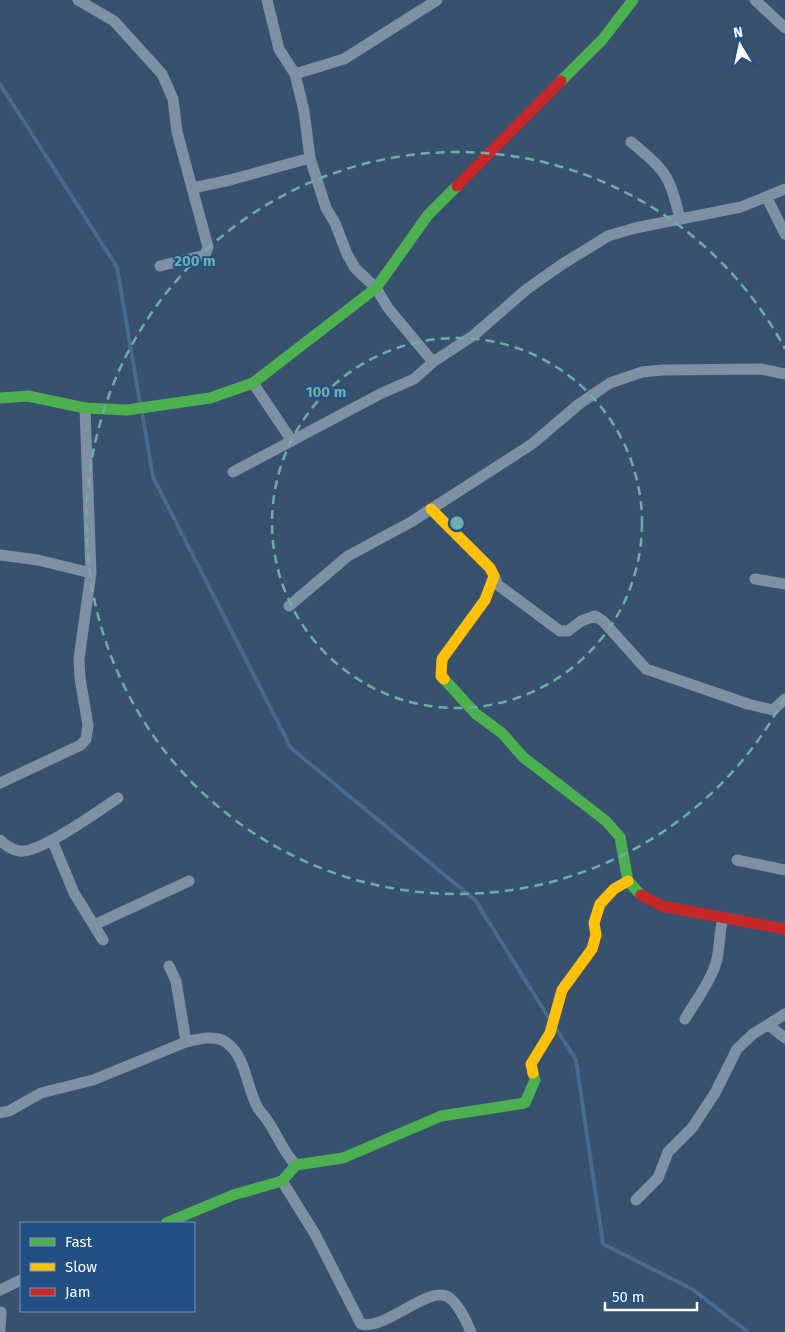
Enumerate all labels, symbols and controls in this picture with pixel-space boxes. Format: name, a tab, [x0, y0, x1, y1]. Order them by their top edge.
north arrow	[715, 20, 765, 70]
text: N	[732, 24, 744, 42]
text: 200 m	[174, 252, 216, 270]
text: 100 m	[306, 383, 346, 401]
centre of rings	[448, 514, 466, 532]
legend	[20, 1222, 195, 1312]
text: Fast	[65, 1233, 92, 1251]
text: Slow	[65, 1258, 97, 1276]
scale bar	[605, 1280, 698, 1312]
text: Jam	[65, 1283, 91, 1301]
text: 50 m	[612, 1288, 645, 1306]

